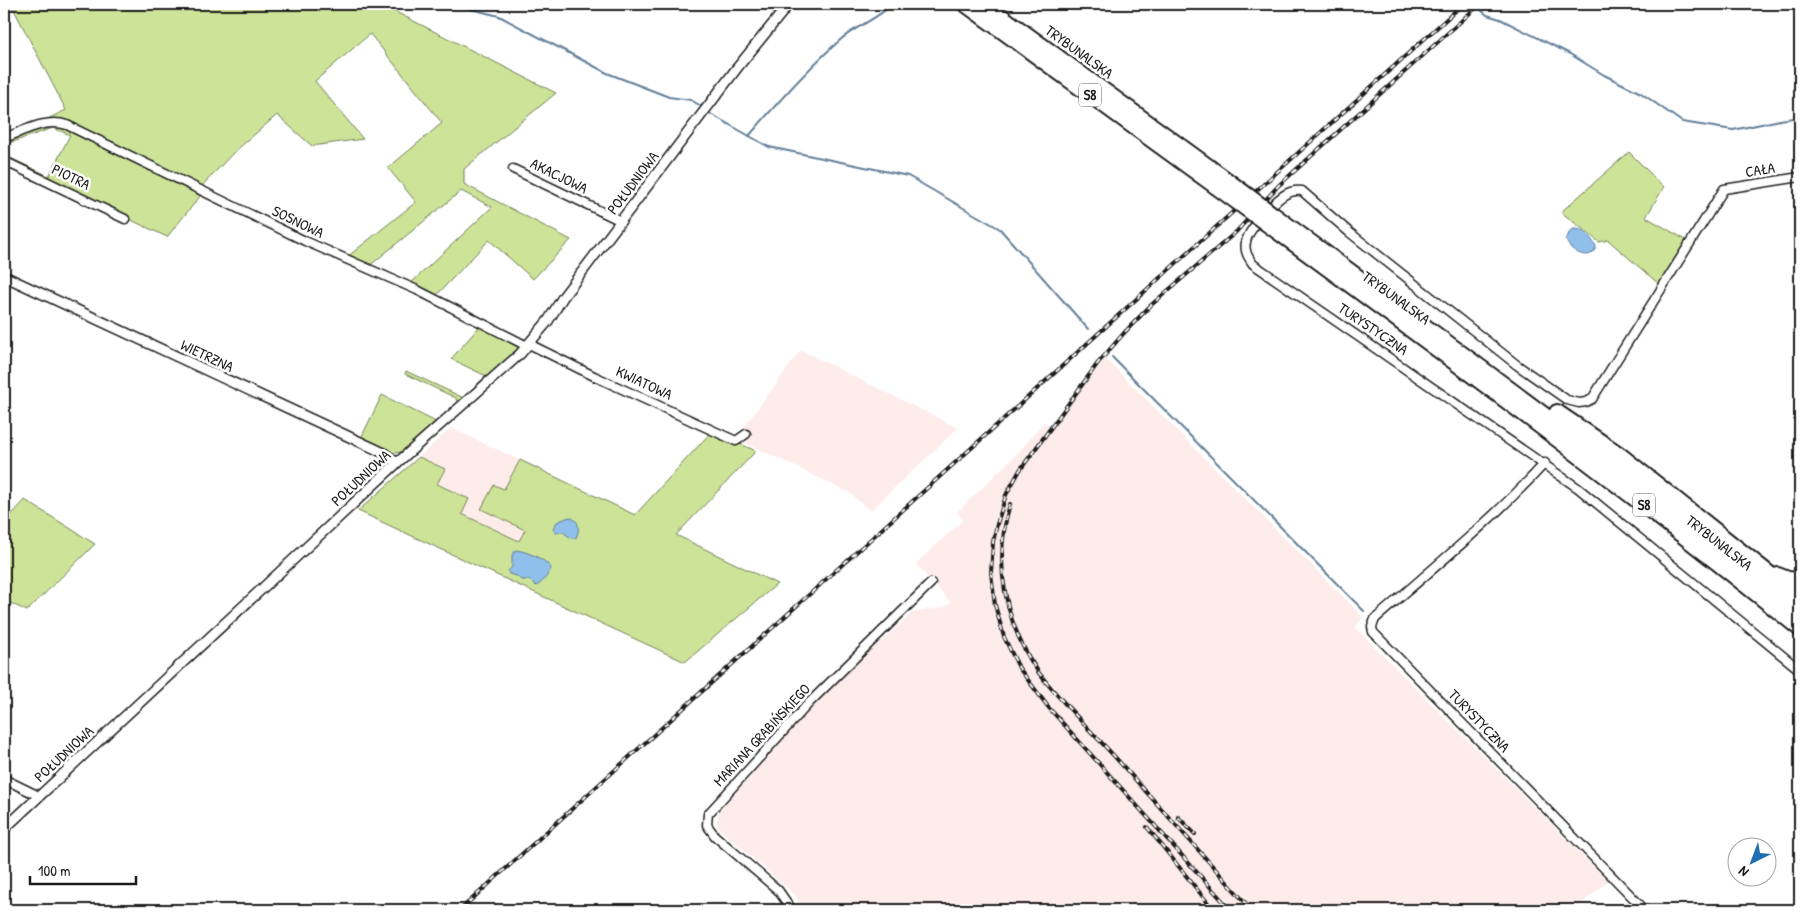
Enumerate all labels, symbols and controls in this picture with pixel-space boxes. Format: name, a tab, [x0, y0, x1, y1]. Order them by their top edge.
street label: TRYBUNALSKA	[1041, 20, 1118, 84]
road number: S8	[1079, 84, 1101, 106]
street label: POŁUDNIOWA	[602, 146, 664, 219]
street label: AKACJOWA	[527, 153, 592, 199]
street label: CAŁA	[1744, 157, 1777, 182]
street label: PIOTRA	[49, 158, 95, 195]
street label: SOSNOWA	[269, 200, 328, 243]
street label: TRYBUNALSKA	[1358, 266, 1435, 330]
street label: TURYSTYCZNA	[1334, 297, 1413, 360]
street label: WIETRZNA	[177, 334, 238, 377]
street label: KWIATOWA	[613, 360, 676, 405]
street label: POŁUDNIOWA	[326, 444, 395, 511]
road number: S8	[1633, 494, 1655, 516]
street label: TRYBUNALSKA	[1682, 510, 1758, 576]
street label: MARIANA GRABIŃSKIEGO	[708, 679, 815, 791]
street label: TURYSTYCZNA	[1444, 684, 1515, 757]
street label: POŁUDNIOWA	[29, 720, 98, 787]
north arrow	[1726, 836, 1776, 886]
scale bar	[30, 854, 136, 886]
text: 100 m	[38, 860, 71, 881]
text: N	[1733, 862, 1752, 882]

